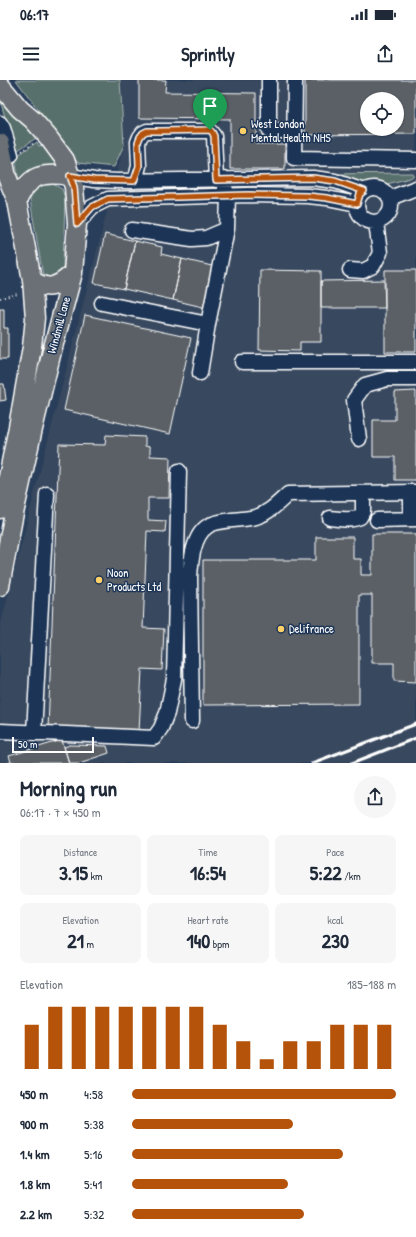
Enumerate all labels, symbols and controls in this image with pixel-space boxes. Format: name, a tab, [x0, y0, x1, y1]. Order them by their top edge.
text: 06:17	[20, 4, 49, 25]
text: Sprintly	[181, 42, 235, 67]
icon: menu	[20, 43, 42, 65]
icon: share	[374, 43, 396, 65]
pin	[193, 89, 227, 130]
map controls	[360, 92, 404, 136]
button: locate	[360, 92, 404, 136]
icon: arrive	[199, 95, 221, 117]
place label: West London Mental Health NHS	[251, 115, 331, 146]
marker: West London Mental Health NHS	[238, 126, 248, 136]
street label: Windmill Lane	[43, 294, 74, 355]
place label: Noon Products Ltd	[107, 564, 161, 595]
marker: Noon Products Ltd	[94, 575, 104, 585]
place label: Delifrance	[289, 620, 334, 637]
marker: Delifrance	[276, 624, 286, 634]
scale bar	[12, 735, 94, 754]
text: 50 m	[18, 737, 38, 751]
text: Morning run	[20, 773, 117, 803]
button: share	[354, 776, 396, 818]
text: 06:17 · 7 × 450 m	[20, 803, 101, 821]
text: Distance	[64, 845, 97, 859]
text: Time	[198, 845, 218, 859]
text: Pace	[326, 845, 344, 859]
text: 3.15	[59, 859, 88, 886]
text: 16:54	[190, 859, 226, 886]
text: 5:22	[310, 859, 342, 886]
text: km	[88, 869, 102, 883]
text: /km	[342, 869, 361, 883]
text: Elevation	[62, 913, 99, 927]
text: Heart rate	[187, 913, 229, 927]
text: kcal	[327, 913, 343, 927]
text: 21	[67, 927, 84, 954]
text: 140	[187, 927, 210, 954]
text: 230	[322, 927, 349, 954]
text: m	[84, 937, 94, 951]
text: bpm	[210, 937, 229, 951]
text: Elevation	[20, 975, 63, 993]
text: 185–188 m	[347, 975, 396, 993]
text: 450 m	[20, 1085, 48, 1103]
text: 4:58	[84, 1085, 103, 1103]
text: 900 m	[20, 1115, 48, 1133]
text: 5:38	[84, 1115, 104, 1133]
text: 1.4 km	[20, 1145, 50, 1163]
text: 5:16	[84, 1145, 102, 1163]
text: 1.8 km	[20, 1175, 50, 1193]
text: 5:41	[84, 1175, 102, 1193]
text: 2.2 km	[20, 1205, 52, 1223]
text: 5:32	[84, 1205, 104, 1223]

